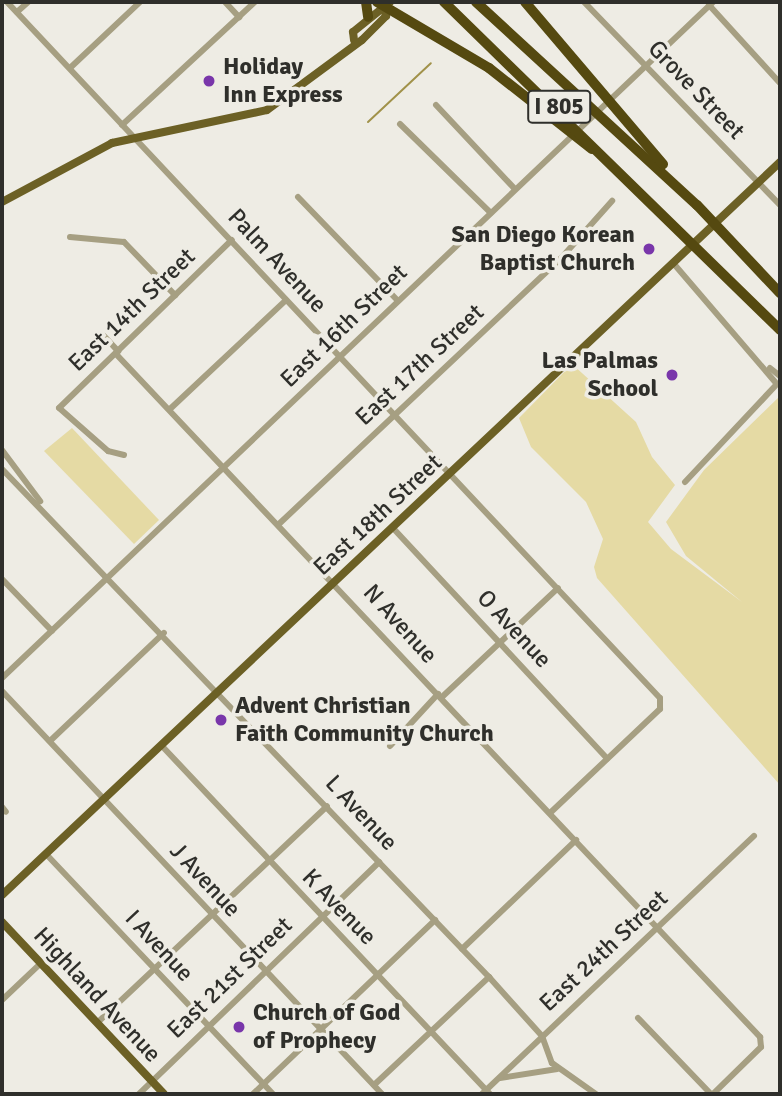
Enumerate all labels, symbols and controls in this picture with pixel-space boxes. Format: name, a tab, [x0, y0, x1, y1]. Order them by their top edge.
street label: Grove Street	[642, 35, 750, 145]
place label: Holiday Inn Express	[223, 53, 343, 109]
marker: Holiday Inn Express	[201, 73, 217, 89]
road number: I 805	[526, 88, 592, 127]
street label: Palm Avenue	[222, 203, 332, 319]
place label: San Diego Korean Baptist Church	[451, 221, 635, 277]
marker: San Diego Korean Baptist Church	[641, 241, 657, 257]
street label: East 14th Street	[63, 242, 201, 378]
street label: East 16th Street	[275, 258, 413, 394]
street label: East 17th Street	[350, 298, 490, 432]
place label: Las Palmas School	[541, 347, 658, 403]
marker: Las Palmas School	[664, 367, 680, 383]
street label: East 18th Street	[308, 448, 448, 582]
street label: N Avenue	[357, 578, 443, 670]
street label: O Avenue	[471, 584, 557, 674]
place label: Advent Christian Faith Community Church	[235, 692, 494, 748]
marker: Advent Christian Faith Community Church	[213, 712, 229, 728]
street label: L Avenue	[319, 769, 403, 857]
street label: J Avenue	[163, 837, 247, 923]
street label: K Avenue	[296, 863, 382, 951]
street label: East 24th Street	[534, 884, 674, 1018]
street label: I Avenue	[119, 904, 199, 988]
street label: East 21st Street	[162, 911, 298, 1045]
street label: Highland Avenue	[27, 922, 167, 1068]
place label: Church of God of Prophecy	[253, 999, 400, 1055]
marker: Church of God of Prophecy	[231, 1019, 247, 1035]

